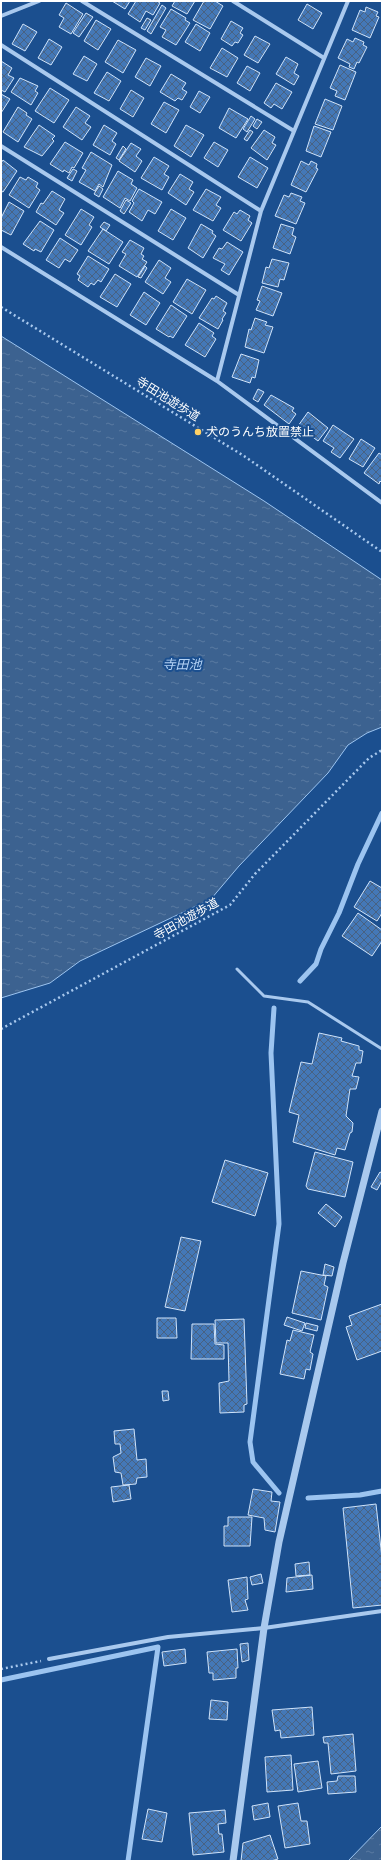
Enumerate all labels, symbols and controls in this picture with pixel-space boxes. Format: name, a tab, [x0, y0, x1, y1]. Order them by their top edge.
street label: 寺田池遊歩道	[134, 374, 202, 424]
place label: 犬のうんち放置禁止	[206, 425, 314, 439]
marker: 犬のうんち放置禁止	[193, 427, 203, 437]
water label: 寺田池	[162, 657, 203, 672]
street label: 寺田池遊歩道	[151, 895, 221, 943]

